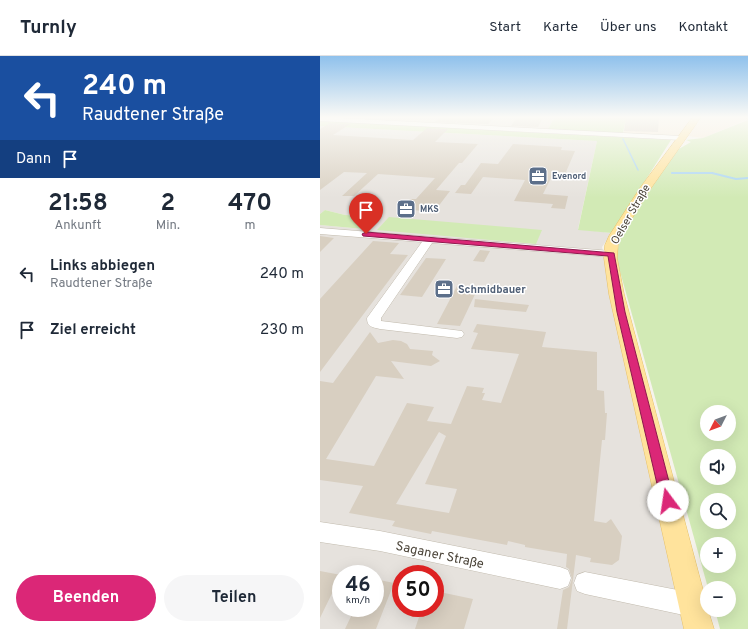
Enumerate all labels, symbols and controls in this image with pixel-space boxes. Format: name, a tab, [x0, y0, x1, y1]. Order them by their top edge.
text: Turnly	[20, 16, 77, 40]
text: Start	[489, 19, 521, 36]
text: Karte	[543, 19, 578, 36]
text: Über uns	[600, 19, 657, 36]
text: Kontakt	[679, 19, 728, 36]
text: 240 m	[82, 69, 167, 105]
icon: left	[16, 72, 68, 124]
text: Raudtener Straße	[82, 104, 224, 127]
icon: arrive	[59, 148, 81, 170]
text: Dann	[16, 150, 51, 169]
office icon: Evenord	[527, 165, 549, 187]
place label: Evenord	[552, 171, 586, 182]
street label: Oelser Straße	[608, 182, 654, 247]
text: 21:58	[48, 189, 108, 219]
text: 2	[161, 189, 175, 219]
text: 470	[228, 189, 272, 219]
pin	[349, 193, 383, 234]
office icon: MKS	[395, 198, 417, 220]
icon: arrive	[355, 199, 377, 221]
place label: MKS	[420, 204, 439, 215]
text: Ankunft	[54, 218, 101, 234]
text: Min.	[156, 218, 180, 234]
text: m	[244, 218, 255, 234]
text: Links abbiegen	[50, 257, 155, 276]
icon: left	[16, 263, 38, 285]
text: 240 m	[260, 265, 304, 284]
text: Raudtener Straße	[50, 276, 152, 292]
office icon: Schmidbauer	[433, 278, 455, 300]
place label: Schmidbauer	[458, 283, 526, 297]
icon: arrive	[16, 319, 38, 341]
text: Ziel erreicht	[50, 321, 136, 340]
text: 230 m	[260, 321, 304, 340]
north arrow	[700, 405, 736, 441]
map controls	[700, 405, 736, 617]
button: sound	[700, 449, 736, 485]
position arrow	[647, 480, 689, 522]
button: search	[700, 493, 736, 529]
button: +	[700, 537, 736, 573]
street label: Saganer Straße	[394, 539, 485, 573]
speed limit sign: 50	[392, 565, 444, 617]
text: 46	[345, 573, 371, 599]
button: Beenden	[16, 575, 156, 621]
button: Teilen	[164, 575, 304, 621]
button: −	[700, 581, 736, 617]
text: km/h	[346, 594, 370, 607]

